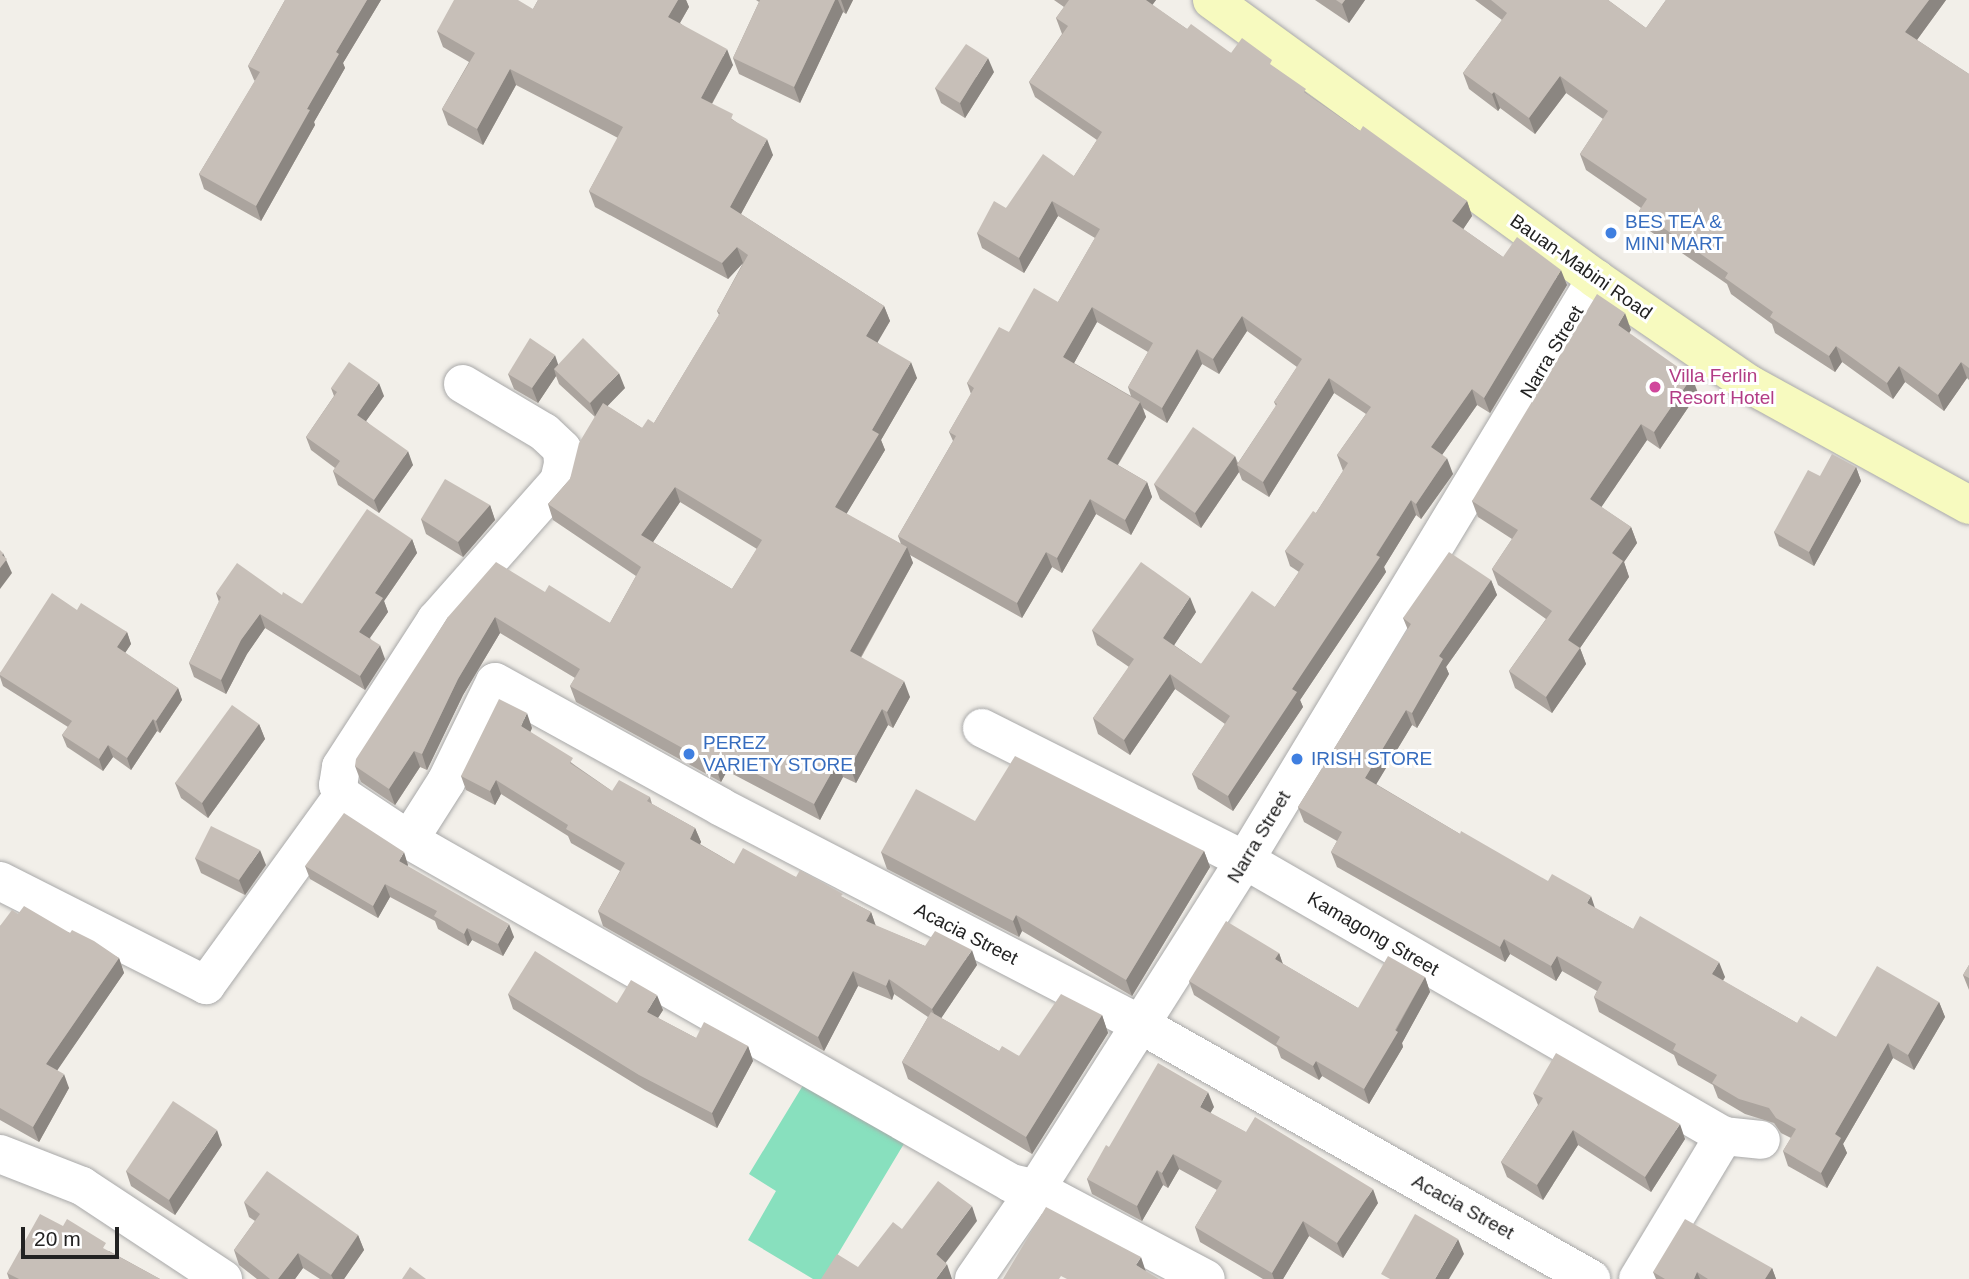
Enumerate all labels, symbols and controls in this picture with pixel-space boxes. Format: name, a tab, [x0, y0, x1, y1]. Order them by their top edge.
street label: Bauan-Mabini Road	[1506, 209, 1656, 325]
place label: BES TEA & MINI MART	[1625, 211, 1724, 255]
marker: BES TEA & MINI MART	[1603, 225, 1619, 241]
street label: Narra Street	[1516, 302, 1588, 402]
place label: Villa Ferlin Resort Hotel	[1669, 365, 1775, 409]
marker: Villa Ferlin Resort Hotel	[1647, 379, 1663, 395]
place label: PEREZ VARIETY STORE	[703, 732, 853, 776]
marker: PEREZ VARIETY STORE	[681, 746, 697, 762]
place label: IRISH STORE	[1311, 748, 1432, 770]
marker: IRISH STORE	[1289, 751, 1305, 767]
street label: Narra Street	[1223, 787, 1295, 887]
street label: Kamagong Street	[1303, 887, 1443, 981]
street label: Acacia Street	[910, 898, 1022, 970]
street label: Acacia Street	[1408, 1170, 1518, 1244]
scale bar	[24, 1212, 122, 1256]
text: 20 m	[34, 1227, 81, 1250]

